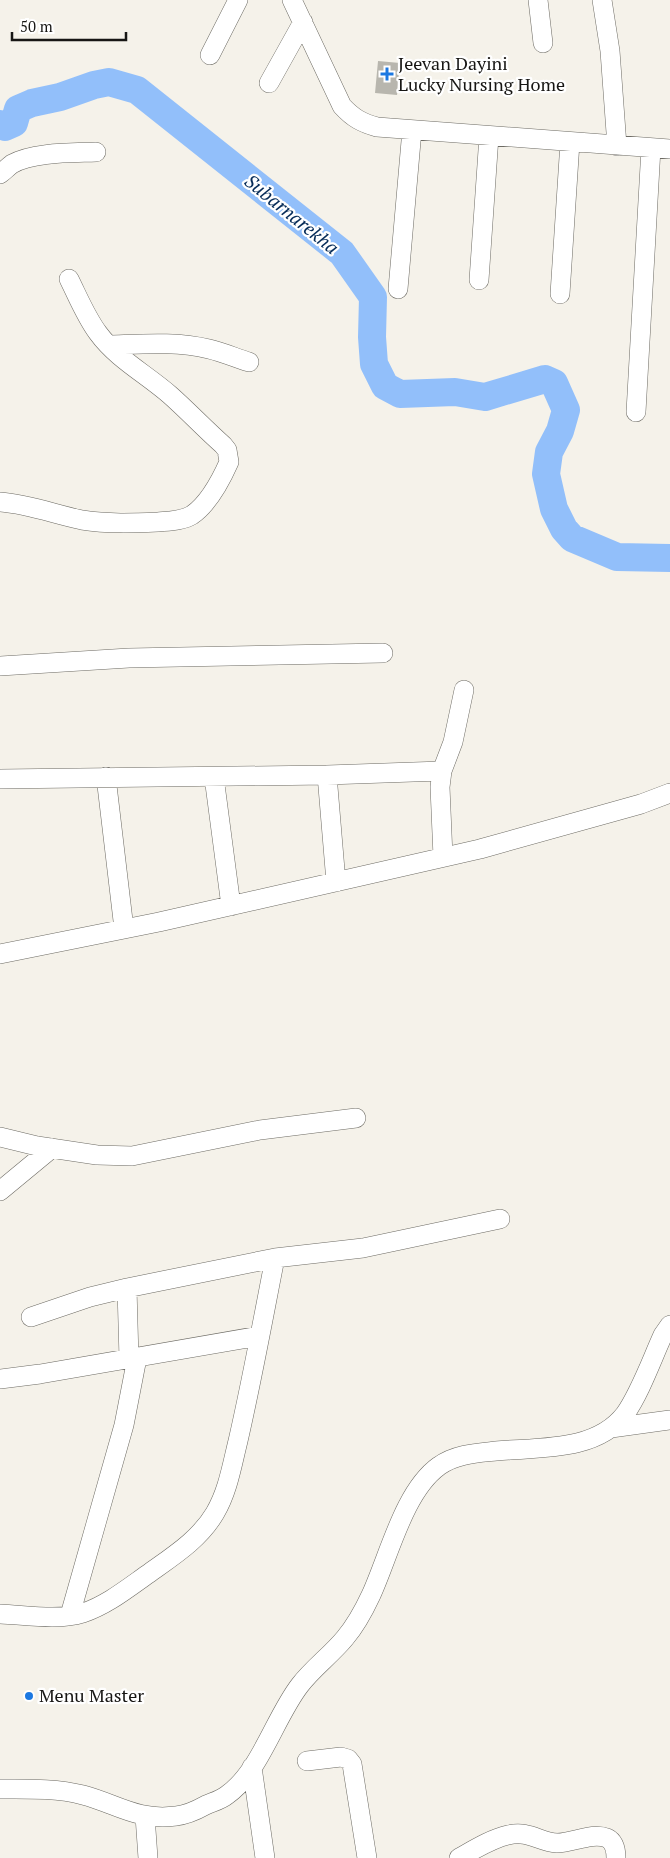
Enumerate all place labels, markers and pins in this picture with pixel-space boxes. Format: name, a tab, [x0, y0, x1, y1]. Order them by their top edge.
place label: Jeevan Dayini Lucky Nursing Home	[398, 51, 565, 96]
marker: Jeevan Dayini Lucky Nursing Home	[380, 67, 394, 81]
place label: Menu Master	[39, 1683, 144, 1707]
marker: Menu Master	[23, 1690, 35, 1702]

